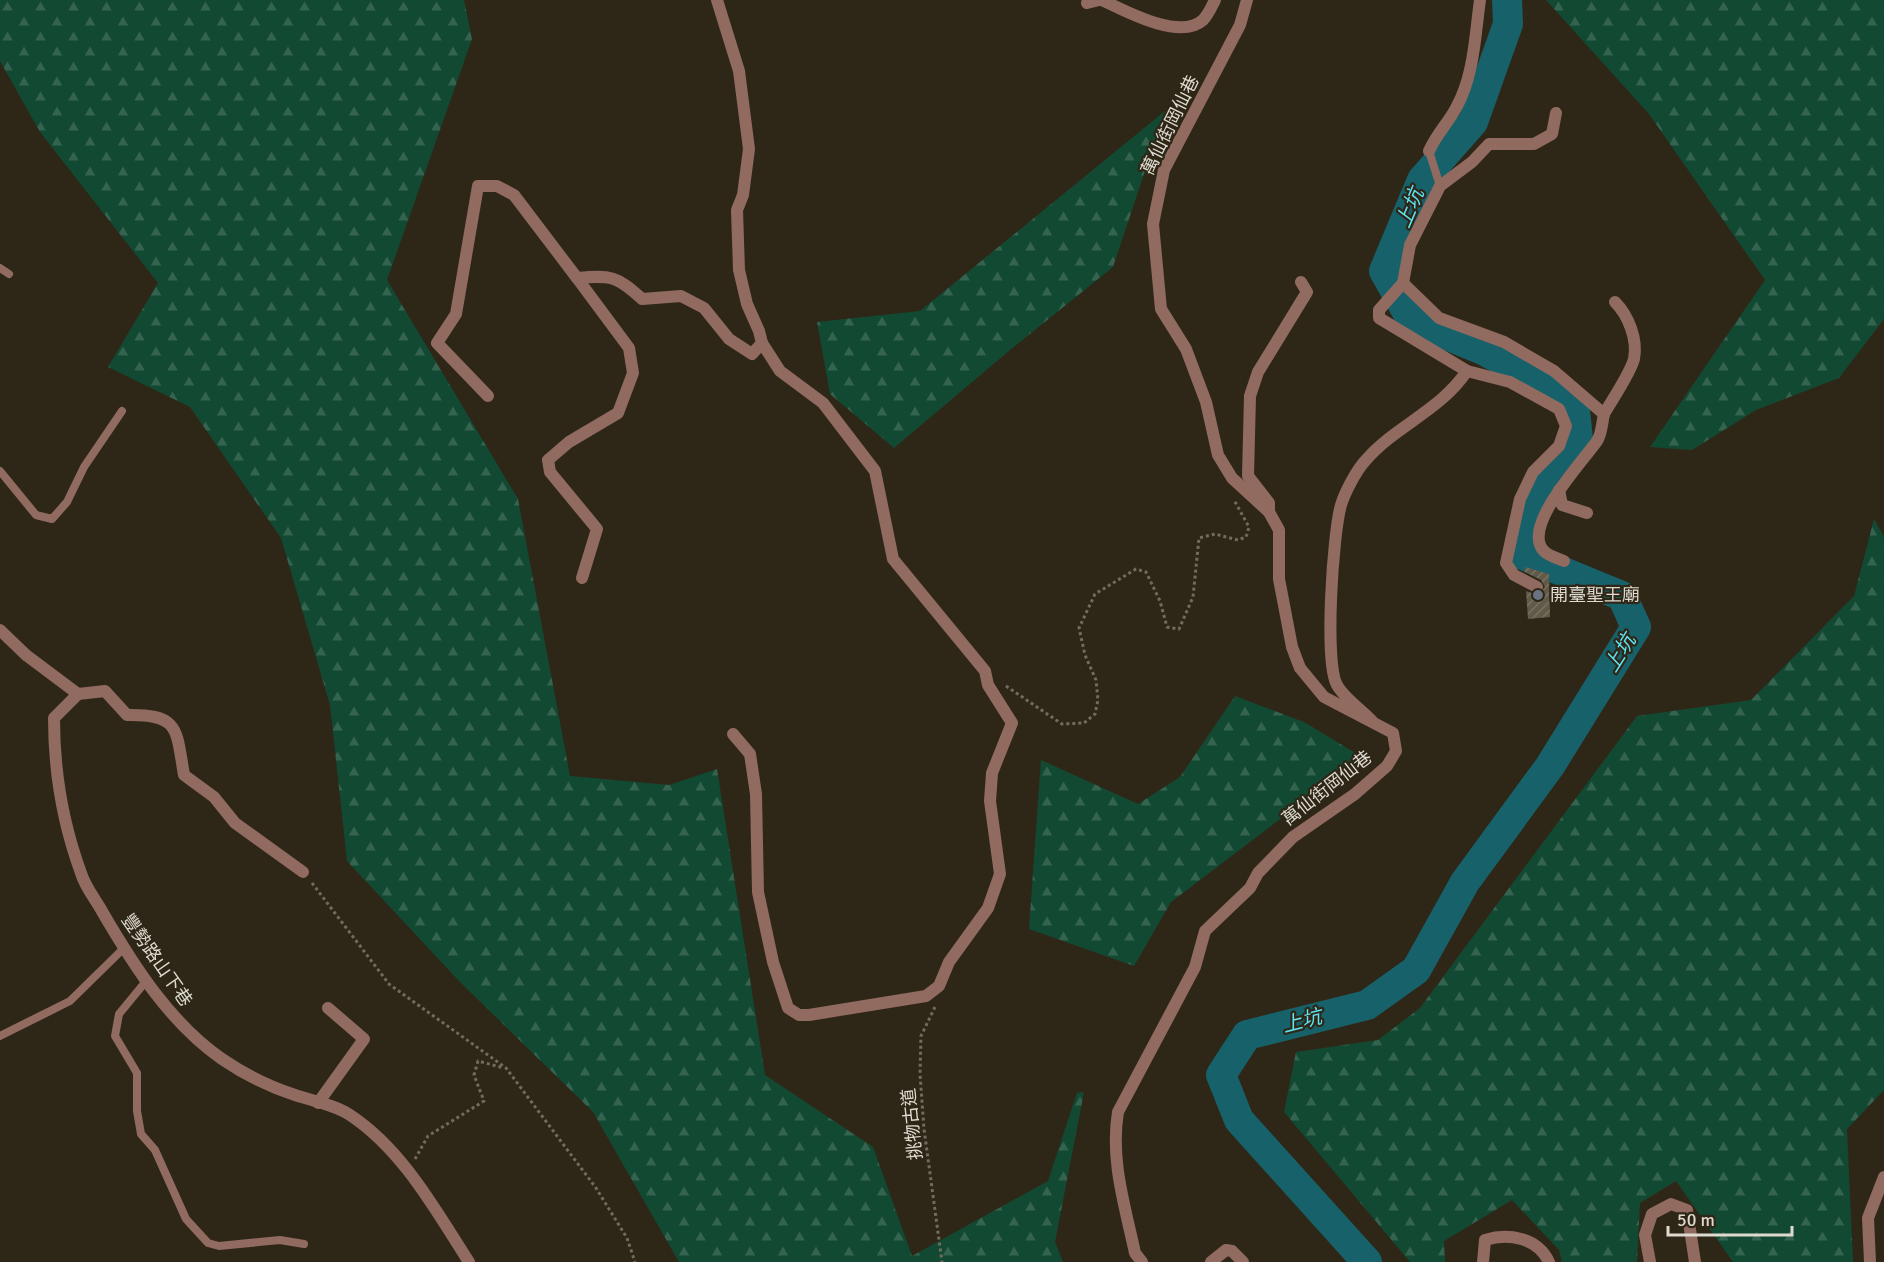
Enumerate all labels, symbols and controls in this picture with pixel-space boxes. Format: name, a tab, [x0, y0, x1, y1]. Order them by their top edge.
street label: 萬仙街岡仙巷	[1136, 72, 1204, 178]
water label: 上坑	[1391, 182, 1430, 231]
place label: 開臺聖王廟	[1550, 584, 1640, 606]
marker: 開臺聖王廟	[1531, 588, 1545, 602]
water label: 上坑	[1599, 627, 1643, 677]
street label: 萬仙街岡仙巷	[1278, 746, 1376, 830]
street label: 豐勢路山下巷	[117, 909, 197, 1011]
water label: 上坑	[1280, 1003, 1327, 1038]
street label: 挑物古道	[897, 1087, 927, 1161]
scale bar	[1668, 1199, 1792, 1237]
text: 50 m	[1677, 1209, 1715, 1231]

